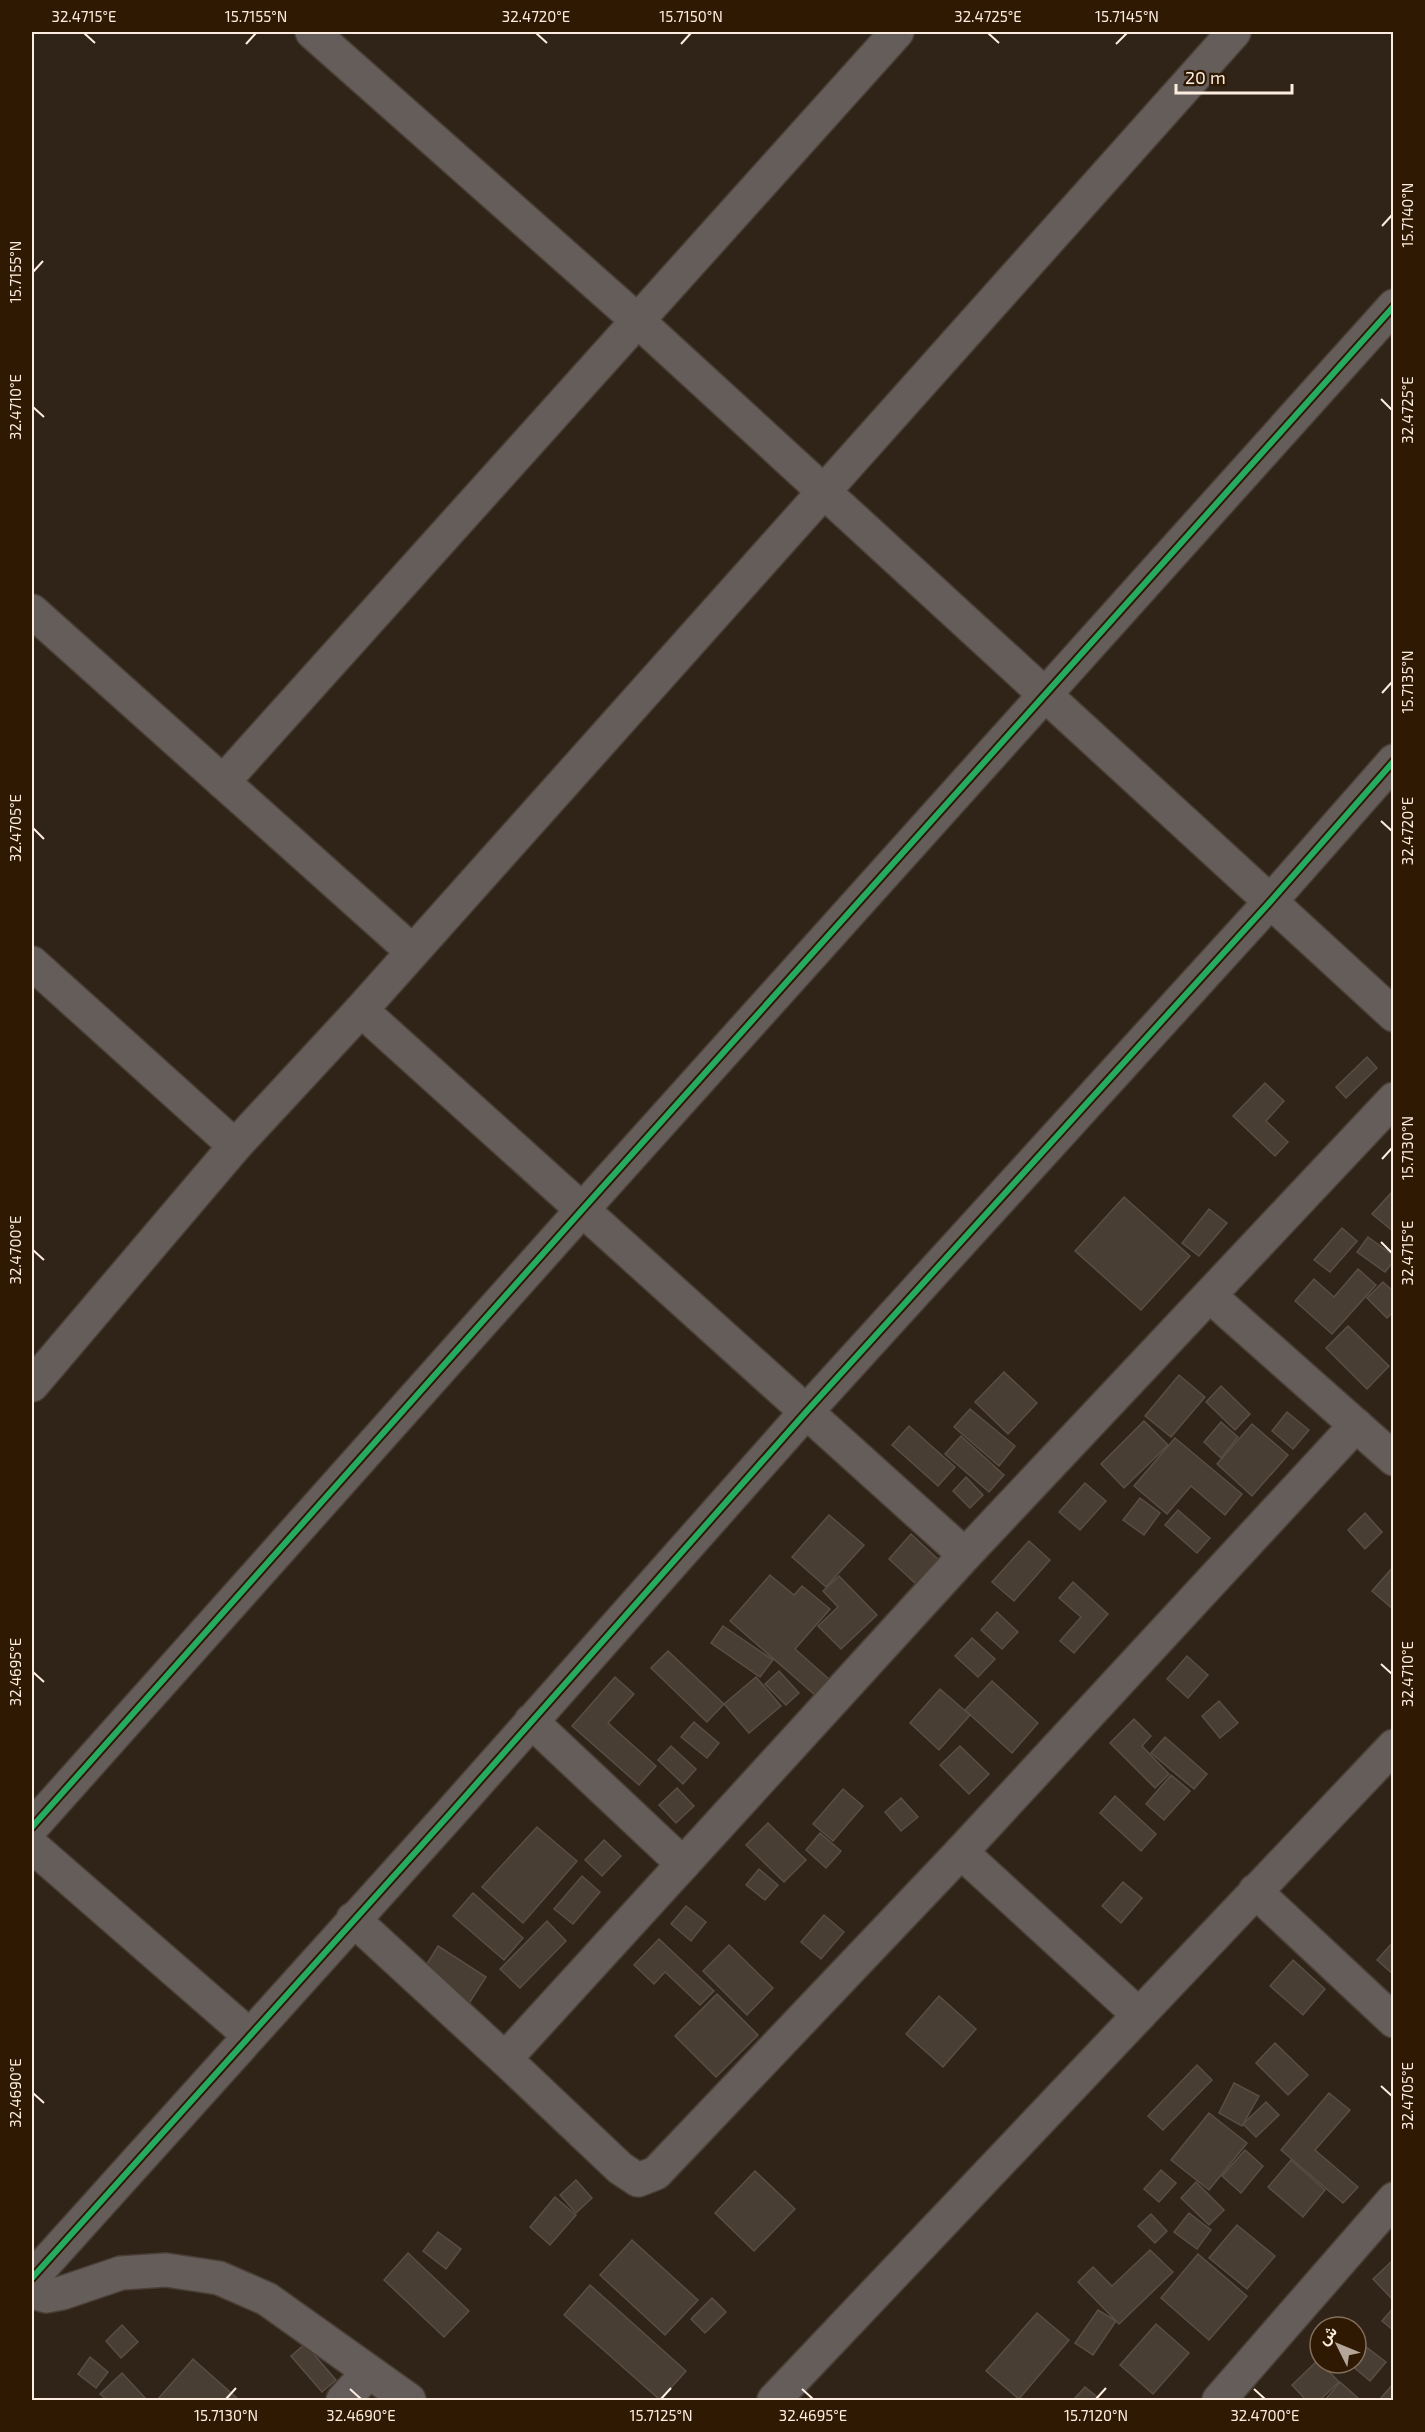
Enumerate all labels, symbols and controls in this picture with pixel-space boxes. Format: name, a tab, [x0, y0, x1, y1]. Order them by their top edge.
text: 32.4715°E	[52, 7, 116, 25]
text: 15.7155°N	[225, 7, 287, 25]
text: 32.4720°E	[502, 7, 570, 25]
text: 15.7150°N	[659, 7, 723, 25]
text: 32.4725°E	[954, 7, 1022, 25]
text: 15.7145°N	[1095, 7, 1159, 25]
scale bar	[1176, 57, 1292, 95]
text: 20 m	[1185, 66, 1226, 88]
text: 15.7140°N	[1398, 183, 1416, 247]
text: 15.7155°N	[6, 241, 24, 303]
text: 32.4710°E	[6, 374, 24, 440]
text: 32.4725°E	[1398, 376, 1416, 444]
text: 15.7135°N	[1398, 651, 1416, 713]
text: 32.4705°E	[6, 794, 24, 862]
text: 32.4720°E	[1398, 797, 1416, 865]
text: 15.7130°N	[1398, 1116, 1416, 1180]
text: 32.4700°E	[6, 1216, 24, 1284]
text: 32.4715°E	[1398, 1221, 1416, 1285]
text: 32.4695°E	[6, 1638, 24, 1706]
text: 32.4710°E	[1398, 1641, 1416, 1707]
text: 32.4690°E	[6, 2058, 24, 2128]
text: 32.4705°E	[1398, 2062, 1416, 2130]
north arrow	[1308, 2315, 1368, 2375]
text: ش	[1313, 2321, 1341, 2349]
text: 15.7130°N	[194, 2406, 258, 2424]
text: 32.4690°E	[326, 2406, 396, 2424]
text: 15.7125°N	[629, 2406, 693, 2424]
text: 32.4695°E	[779, 2406, 847, 2424]
text: 15.7120°N	[1064, 2406, 1128, 2424]
text: 32.4700°E	[1231, 2406, 1299, 2424]

